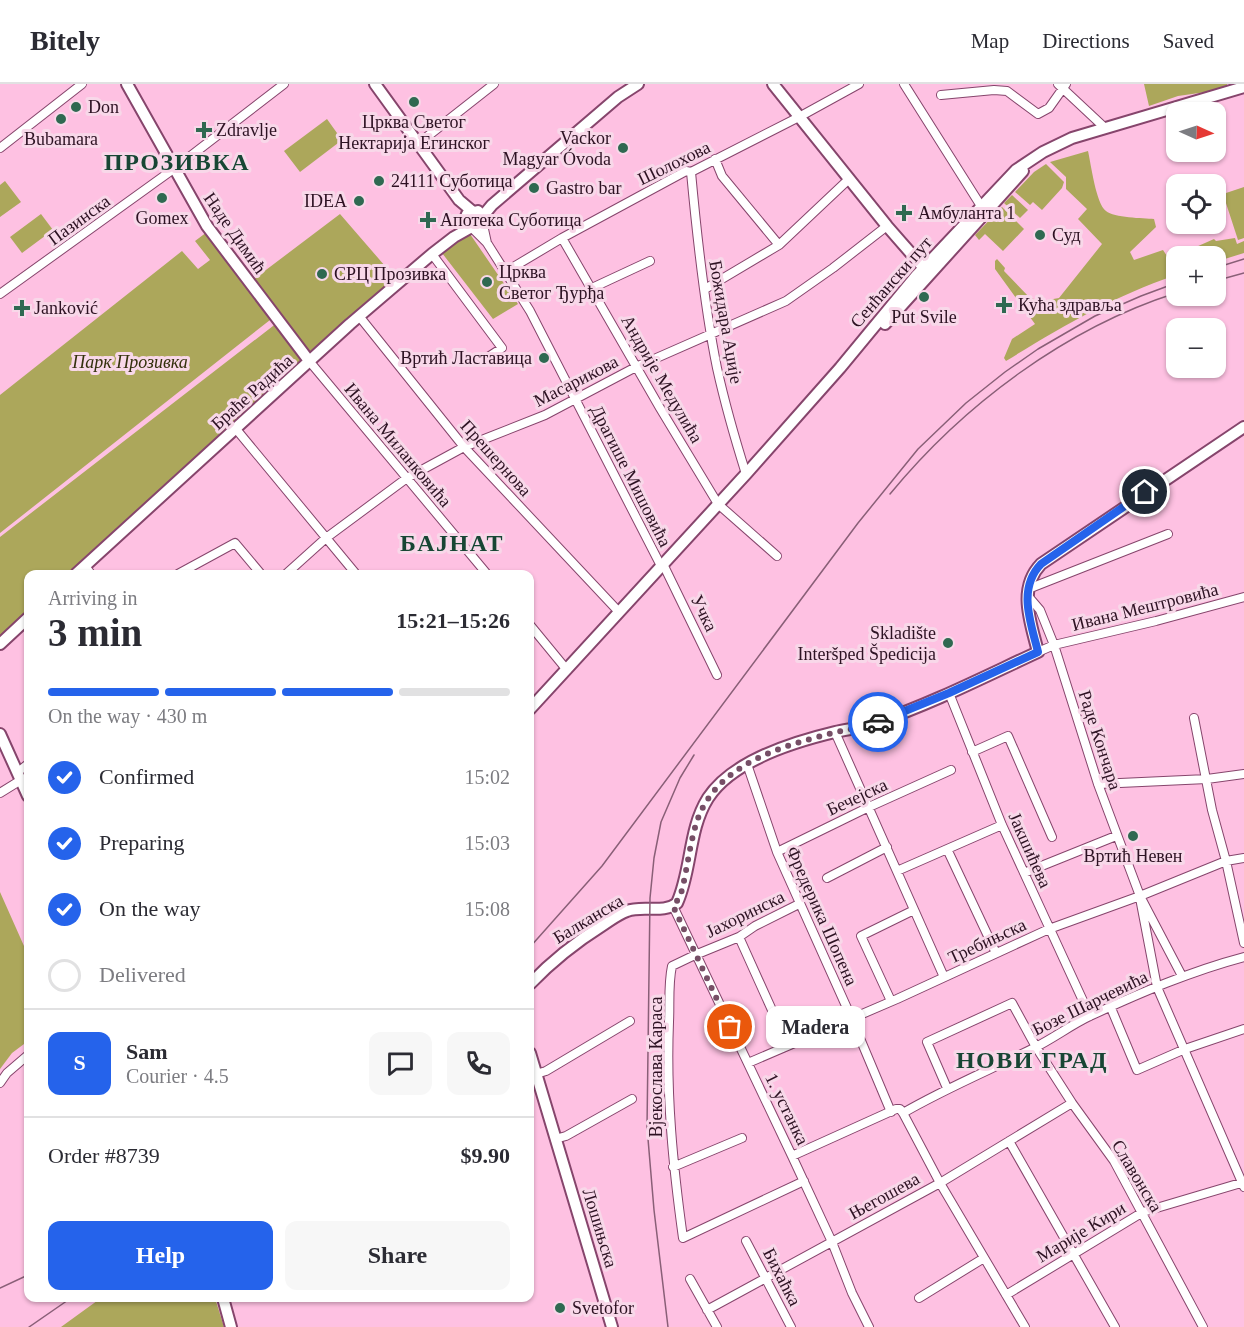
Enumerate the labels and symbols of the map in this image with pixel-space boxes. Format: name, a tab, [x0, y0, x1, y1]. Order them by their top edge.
marker: Црква Светог Нектарија Егинског	[407, 95, 421, 109]
place label: Don	[88, 97, 119, 117]
marker: Don	[69, 100, 83, 114]
north arrow	[1166, 102, 1226, 162]
marker: Bubamara	[54, 112, 68, 126]
place label: Црква Светог Нектарија Егинског	[338, 112, 490, 153]
place label: Zdravlje	[216, 120, 277, 140]
marker: Zdravlje	[197, 123, 211, 137]
place label: Vackor Magyar Óvoda	[503, 128, 611, 169]
place label: Bubamara	[24, 129, 98, 149]
street label: Шолохова	[635, 137, 713, 189]
marker: Vackor Magyar Óvoda	[616, 141, 630, 155]
district label: ПРОЗИВКА	[104, 149, 250, 175]
place label: 24111 Суботица	[391, 171, 513, 191]
marker: 24111 Суботица	[372, 174, 386, 188]
place label: Gastro bar	[546, 178, 621, 198]
marker: Gastro bar	[527, 181, 541, 195]
street label: Наде Димић	[200, 189, 270, 277]
street label: Пазинска	[44, 191, 114, 249]
marker: Gomex	[155, 191, 169, 205]
place label: IDEA	[304, 191, 347, 211]
marker: IDEA	[352, 194, 366, 208]
place label: Амбуланта 1	[918, 203, 1015, 223]
marker: Амбуланта 1	[895, 204, 913, 222]
place label: Gomex	[136, 208, 189, 228]
place label: Апотека Суботица	[440, 210, 582, 230]
marker: Апотека Суботица	[421, 213, 435, 227]
place label: Суд	[1052, 225, 1081, 245]
marker: Суд	[1033, 228, 1047, 242]
street label: Сенћански пут	[846, 232, 936, 332]
street label: Божидара Аџије	[705, 259, 747, 385]
place label: Црква Светог Ђурђа	[499, 262, 604, 303]
place label: СРЦ Прозивка	[334, 264, 446, 284]
marker: СРЦ Прозивка	[315, 267, 329, 281]
marker: Црква Светог Ђурђа	[480, 275, 494, 289]
marker: Put Svile	[917, 290, 931, 304]
place label: Кућа здравља	[1018, 295, 1122, 315]
marker: Кућа здравља	[995, 296, 1013, 314]
place label: Janković	[34, 298, 98, 318]
marker: Janković	[15, 301, 29, 315]
place label: Put Svile	[891, 307, 957, 327]
street label: Андрије Медулића	[617, 311, 707, 447]
place label: Вртић Ластавица	[400, 348, 532, 368]
street label: Браће Радића	[207, 350, 297, 434]
street label: Масарикова	[531, 351, 621, 411]
marker: Вртић Ластавица	[537, 351, 551, 365]
park label: Парк Прозивка	[71, 352, 188, 372]
street label: Ивана Миланковића	[340, 379, 456, 511]
street label: Драгише Мишовића	[587, 402, 675, 550]
street label: Прешернова	[457, 416, 535, 500]
pin	[1119, 466, 1170, 517]
district label: БАЈНАТ	[400, 530, 504, 556]
street label: Ивана Мештровића	[1070, 579, 1220, 635]
street label: Учка	[687, 591, 721, 635]
place label: Skladište Interšped Špedicija	[798, 623, 936, 664]
marker: Skladište Interšped Špedicija	[941, 636, 955, 650]
street label: Раде Кончара	[1075, 688, 1125, 792]
courier	[848, 692, 908, 752]
street label: Бечејска	[824, 774, 890, 820]
street label: Јакшићева	[1004, 809, 1056, 891]
marker: Вртић Невен	[1126, 829, 1140, 843]
street label: Фредерика Шопена	[782, 843, 862, 989]
place label: Вртић Невен	[1084, 846, 1183, 866]
street label: Јахоринска	[702, 886, 788, 942]
street label: Балканска	[549, 890, 627, 948]
street label: Требињска	[945, 914, 1029, 968]
street label: Бозе Шарчевића	[1029, 966, 1151, 1040]
street label: Вјекослава Караса	[646, 997, 666, 1137]
pin	[704, 1001, 755, 1052]
callout: Madera	[766, 1006, 865, 1048]
district label: НОВИ ГРАД	[956, 1047, 1108, 1073]
street label: 1. устанка	[761, 1070, 813, 1148]
street label: Славонска	[1108, 1136, 1166, 1216]
street label: Његошева	[845, 1168, 923, 1224]
street label: Лошињска	[578, 1186, 622, 1270]
street label: Марије Кири	[1033, 1197, 1129, 1266]
street label: Бихаћка	[759, 1245, 805, 1309]
place label: Svetofor	[572, 1298, 634, 1318]
marker: Svetofor	[553, 1301, 567, 1315]

